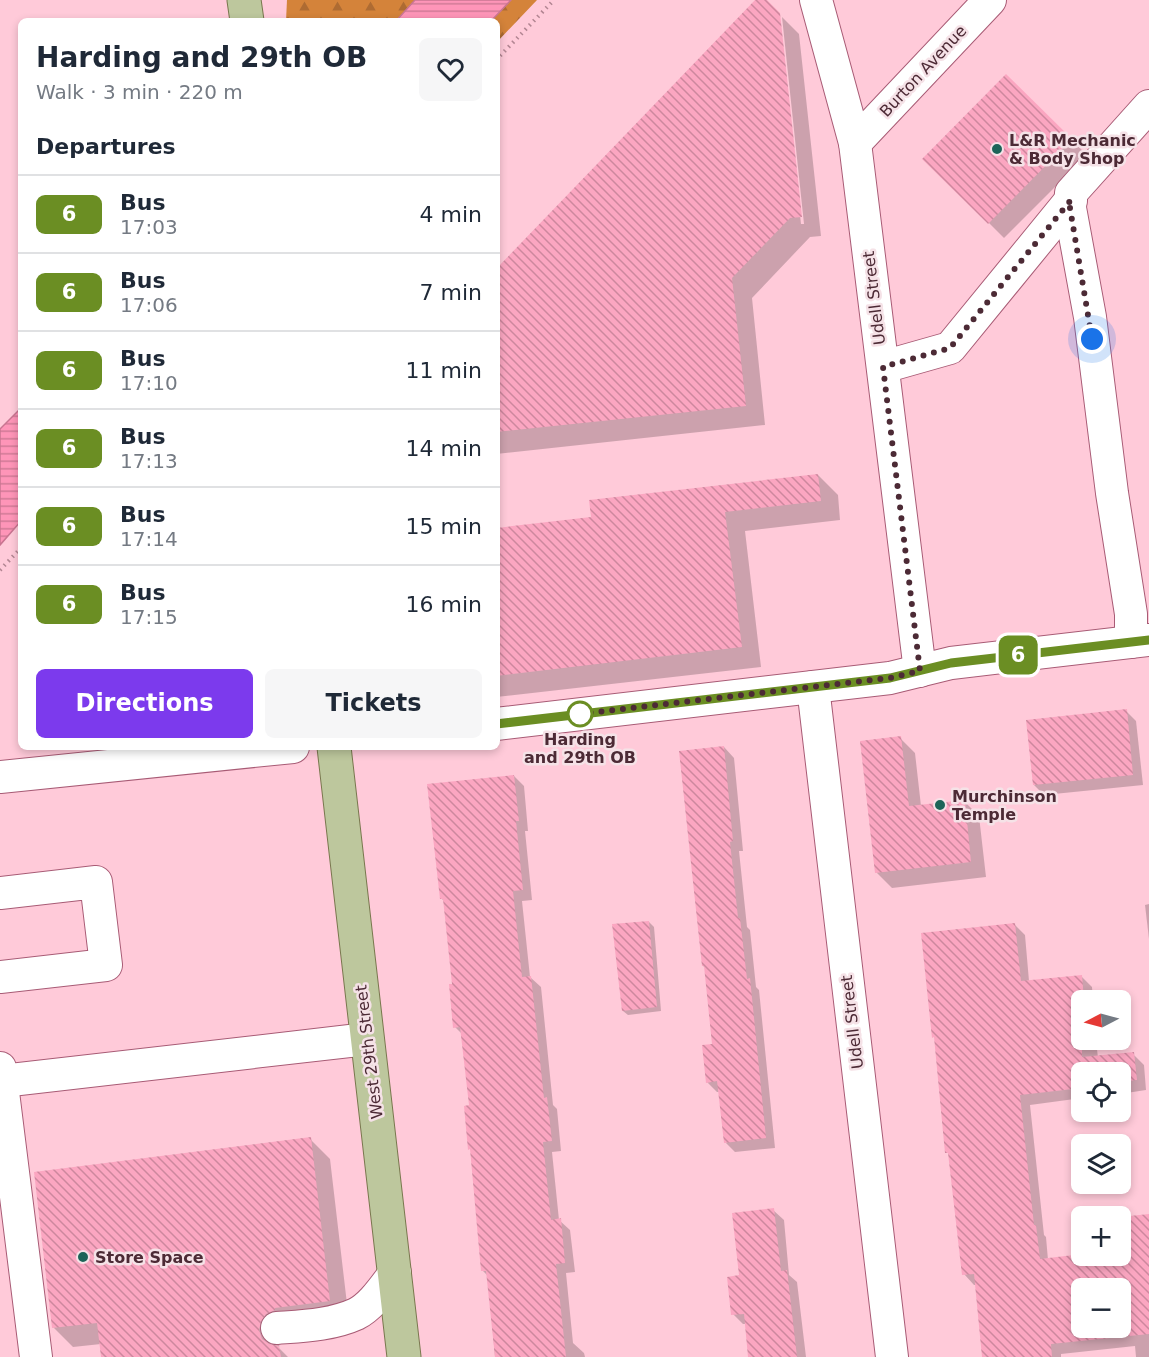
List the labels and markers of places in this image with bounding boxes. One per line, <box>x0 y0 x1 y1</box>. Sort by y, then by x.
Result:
place label: L&R Mechanic & Body Shop <box>1009 131 1136 168</box>
marker: L&R Mechanic & Body Shop <box>990 142 1004 156</box>
marker: Harding and 29th OB <box>567 701 593 727</box>
place label: Harding and 29th OB <box>524 730 636 767</box>
place label: Murchinson Temple <box>952 787 1057 824</box>
marker: Murchinson Temple <box>933 798 947 812</box>
place label: Store Space <box>95 1248 204 1267</box>
marker: Store Space <box>76 1250 90 1264</box>

